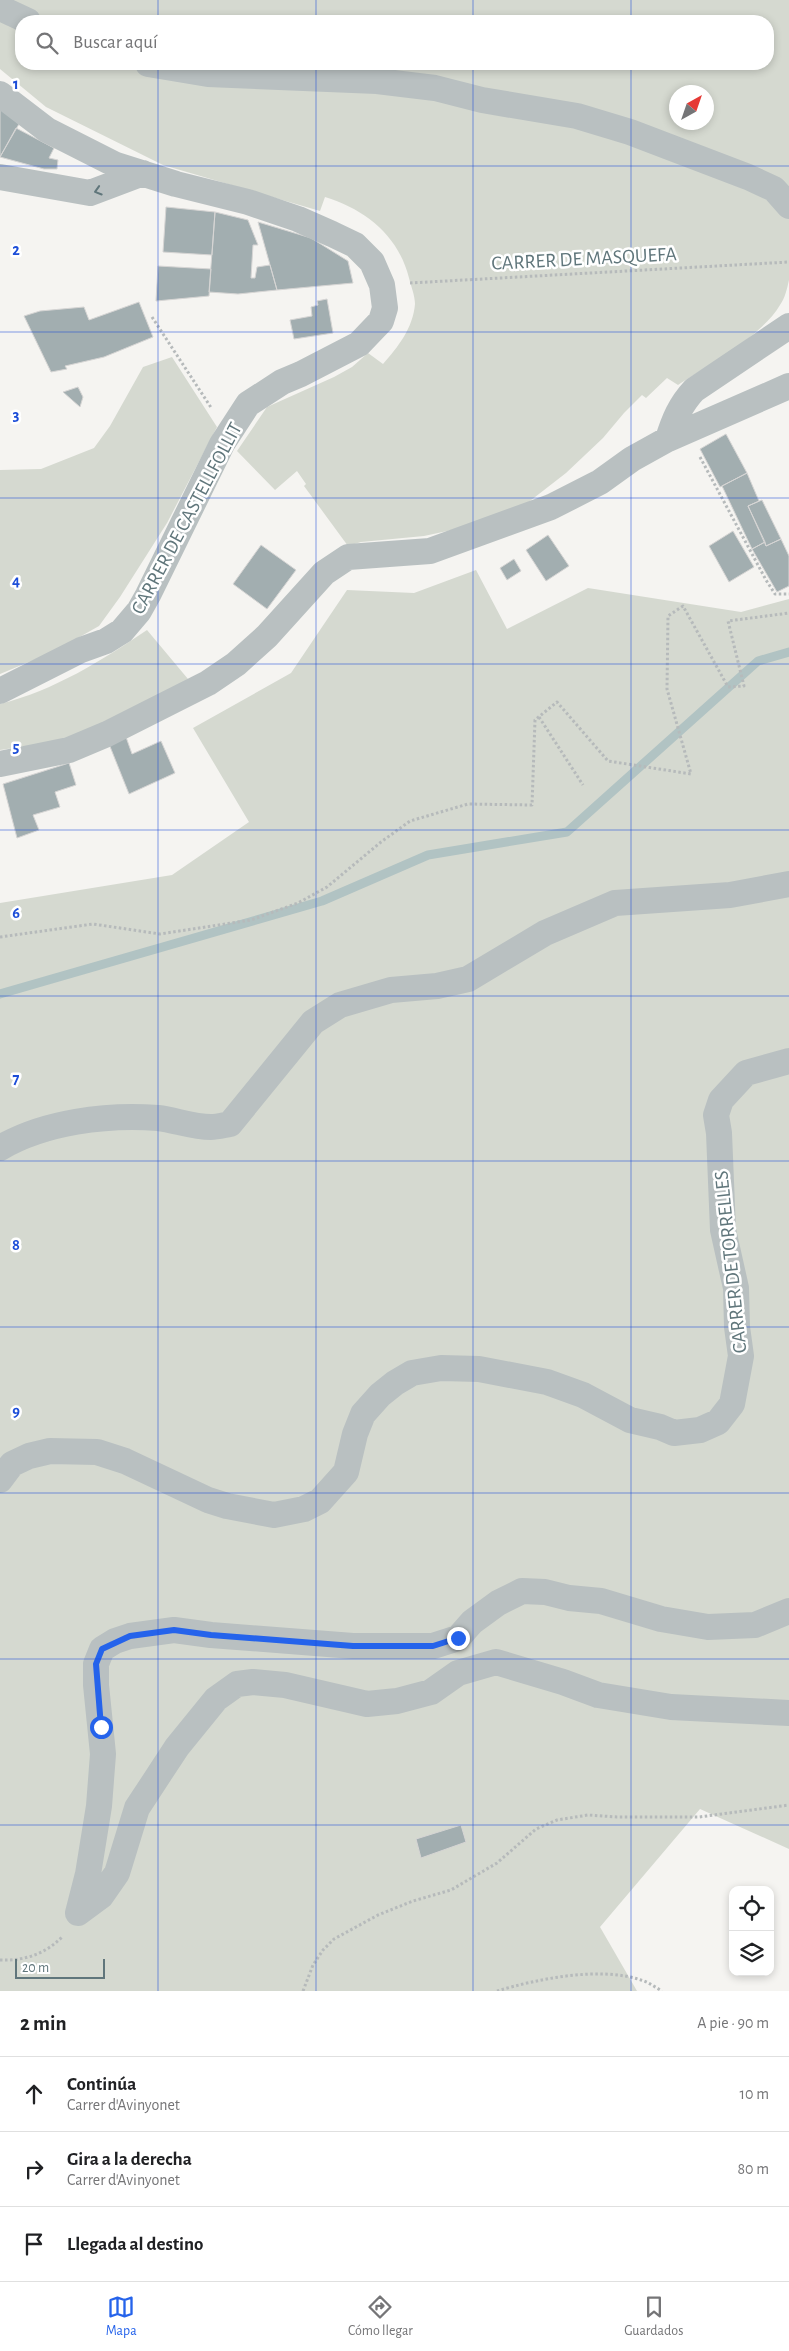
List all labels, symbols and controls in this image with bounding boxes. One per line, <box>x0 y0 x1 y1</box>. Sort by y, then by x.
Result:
search box <box>15 15 774 70</box>
icon: search <box>33 29 61 57</box>
text: Buscar aquí <box>73 33 158 52</box>
text: 1 <box>13 76 19 92</box>
north arrow <box>669 85 714 130</box>
one-way arrow <box>94 185 103 195</box>
text: 2 <box>12 242 20 258</box>
street label: CARRER DE MASQUEFA <box>491 244 678 274</box>
text: 3 <box>13 407 20 423</box>
street label: CARRER DE CASTELLFOLLIT <box>128 419 246 618</box>
text: 4 <box>12 573 20 589</box>
text: 5 <box>13 739 20 755</box>
text: 6 <box>12 905 20 921</box>
text: 7 <box>13 1071 20 1087</box>
street label: CARRER DE TORRELLES <box>711 1170 751 1354</box>
text: 8 <box>12 1237 20 1253</box>
text: 9 <box>12 1403 20 1419</box>
route end <box>447 1627 470 1650</box>
route start <box>90 1716 113 1739</box>
map controls <box>729 1886 774 1976</box>
button: locate <box>729 1886 774 1931</box>
button: layers <box>729 1931 774 1976</box>
scale bar <box>15 1956 105 1979</box>
text: 20 m <box>22 1961 49 1975</box>
text: 2 min <box>20 2013 67 2034</box>
text: A pie · 90 m <box>697 2015 769 2031</box>
text: Continúa <box>67 2075 136 2094</box>
icon: ahead <box>20 2080 48 2108</box>
text: 10 m <box>740 2086 769 2102</box>
text: Carrer d'Avinyonet <box>67 2097 180 2113</box>
text: Gira a la derecha <box>67 2150 192 2169</box>
icon: right <box>20 2155 48 2183</box>
text: 80 m <box>738 2161 769 2177</box>
text: Carrer d'Avinyonet <box>67 2172 180 2188</box>
icon: arrive <box>20 2230 48 2258</box>
text: Llegada al destino <box>67 2235 204 2254</box>
tab: Mapa <box>106 2293 137 2340</box>
tab: Cómo llegar <box>348 2293 413 2340</box>
tab: Guardados <box>624 2293 683 2340</box>

